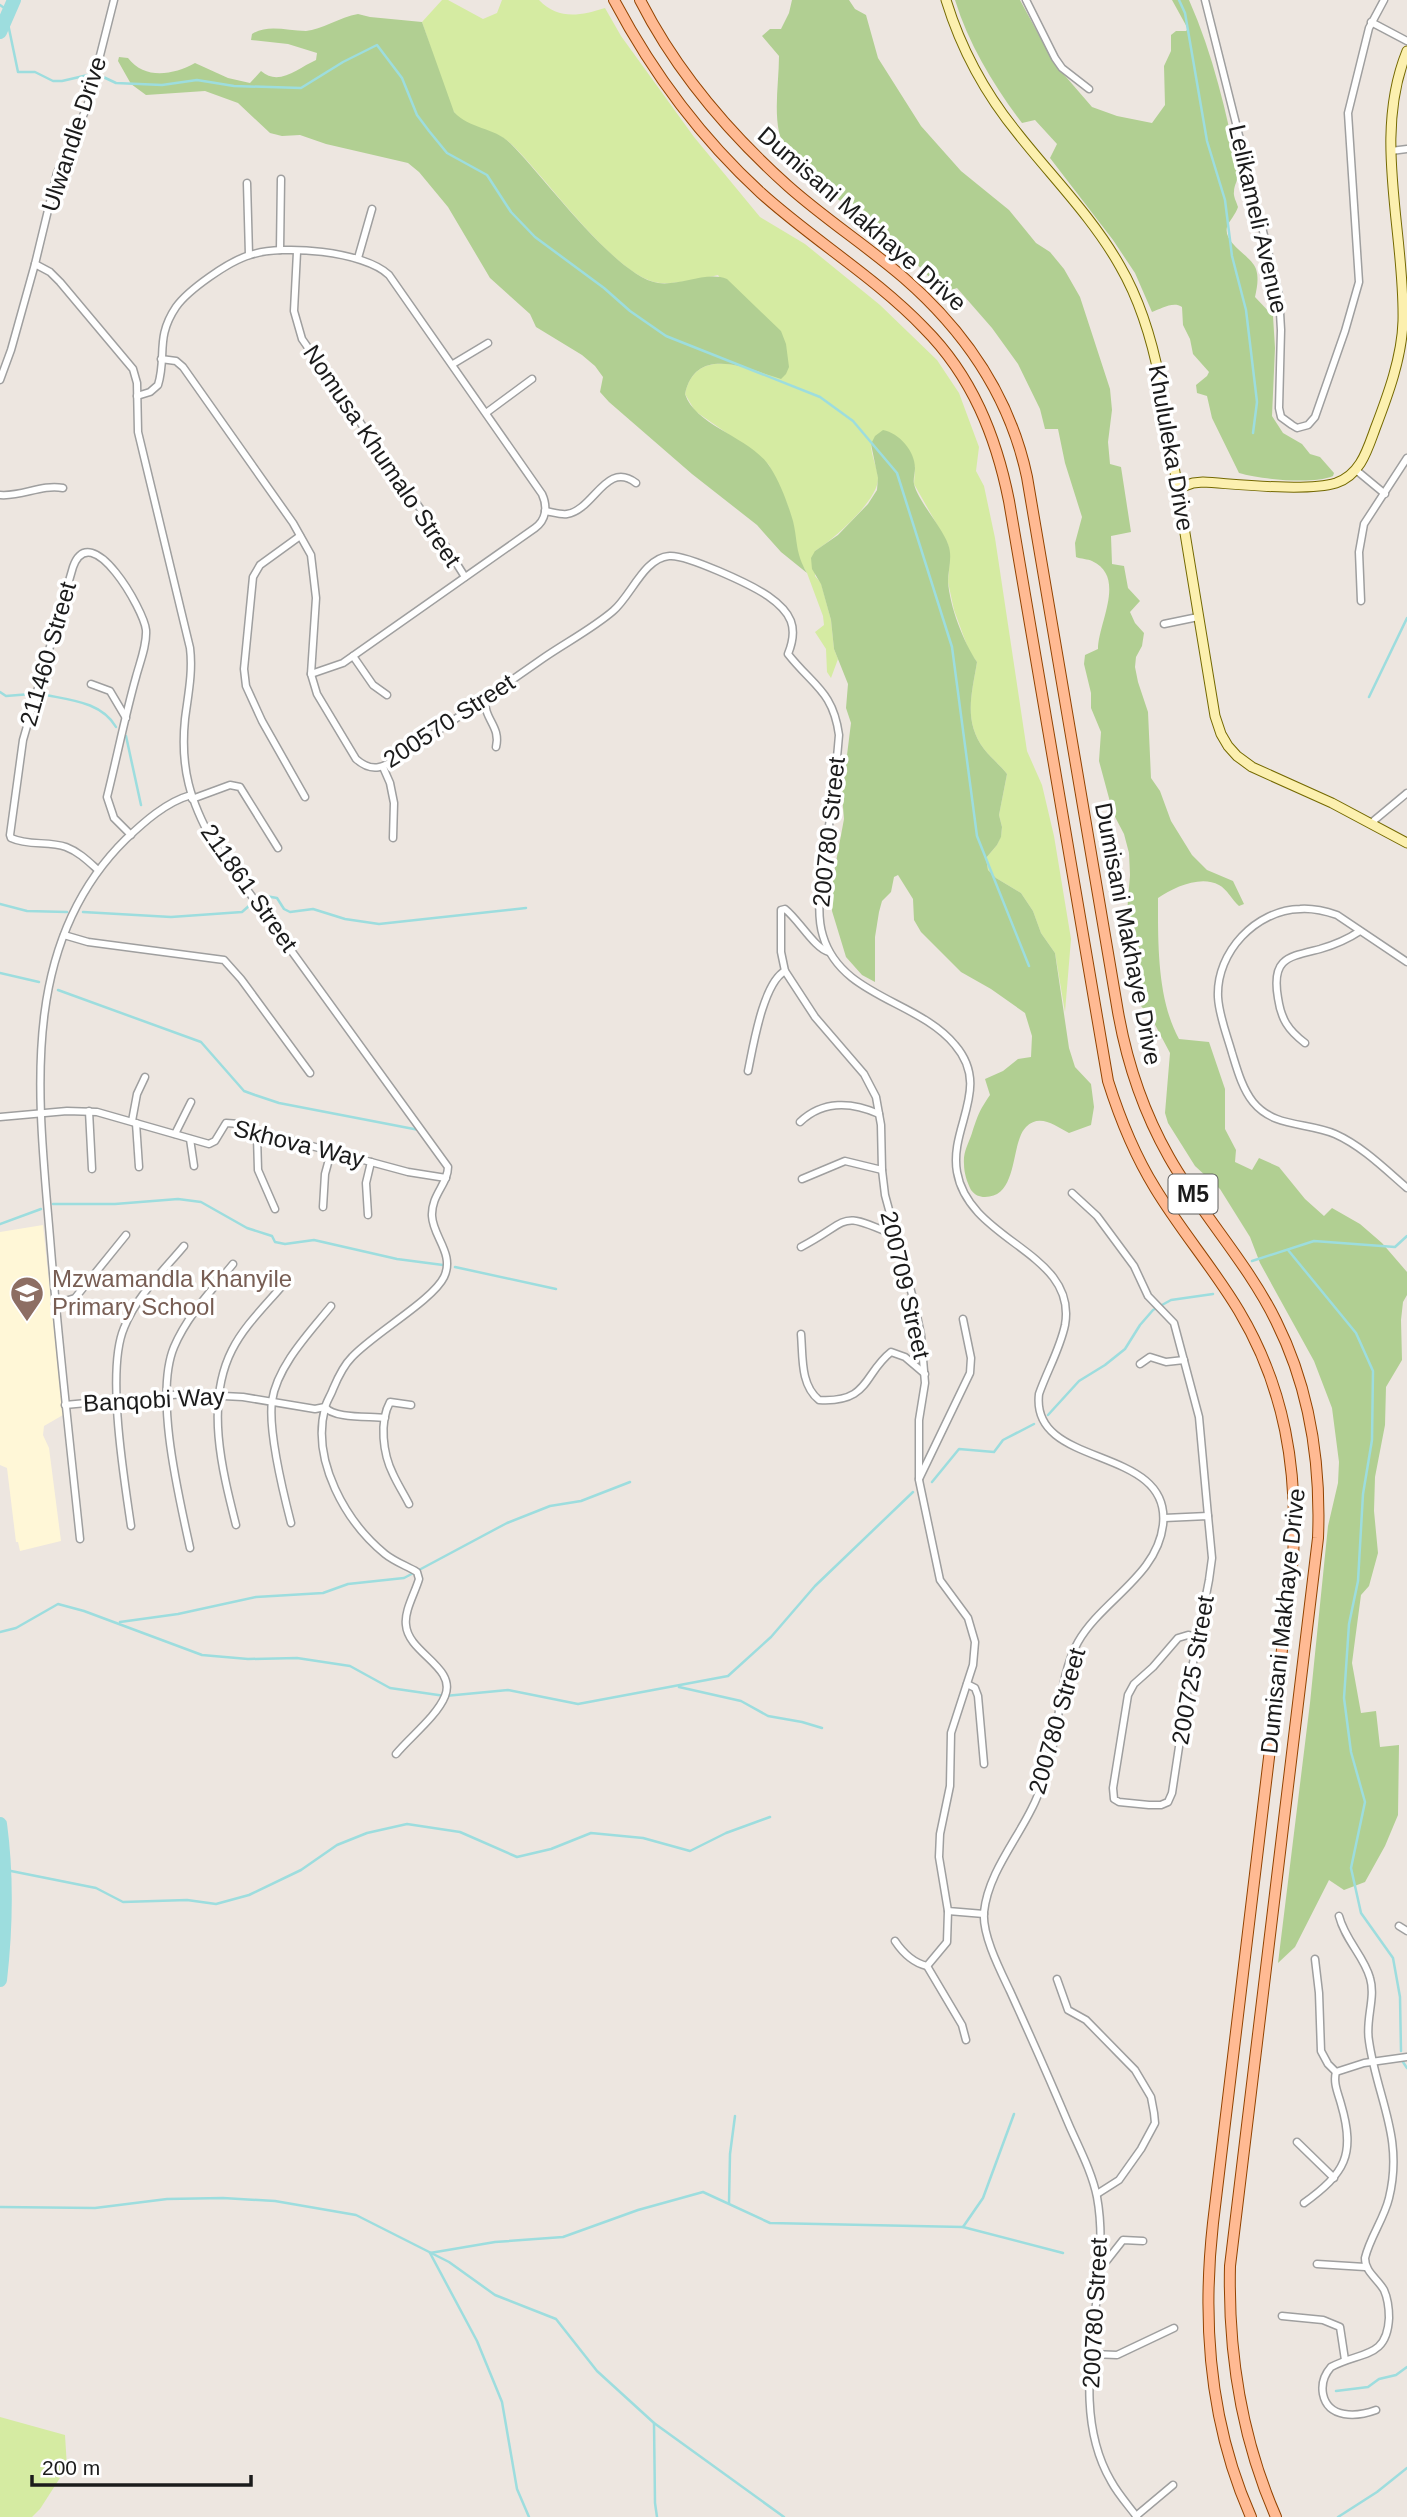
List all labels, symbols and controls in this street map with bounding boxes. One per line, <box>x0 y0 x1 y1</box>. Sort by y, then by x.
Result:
street label: Ulwandle Drive <box>36 53 111 215</box>
street label: Dumisani Makhaye Drive <box>753 121 972 316</box>
street label: Lelikameli Avenue <box>1224 122 1293 316</box>
street label: Nomusa Khumalo Street <box>298 340 467 572</box>
street label: Khululeka Drive <box>1144 363 1199 533</box>
street label: 211460 Street <box>14 578 81 729</box>
street label: 200570 Street <box>378 668 520 773</box>
street label: 200780 Street <box>807 755 850 908</box>
street label: Dumisani Makhaye Drive <box>1090 800 1167 1067</box>
street label: 211861 Street <box>196 819 303 957</box>
street label: Skhova Way <box>231 1114 367 1173</box>
road number: M5 <box>1168 1175 1218 1214</box>
street label: 200709 Street <box>875 1208 936 1362</box>
place label: Mzwamandla Khanyile Primary School <box>52 1265 292 1320</box>
school or university icon: Mzwamandla Khanyile Primary School <box>8 1274 46 1323</box>
street label: Banqobi Way <box>82 1382 226 1417</box>
street label: Dumisani Makhaye Drive <box>1255 1487 1310 1755</box>
street label: 200725 Street <box>1166 1593 1219 1747</box>
street label: 200780 Street <box>1023 1644 1090 1797</box>
street label: 200780 Street <box>1077 2237 1112 2389</box>
scale bar <box>32 2444 250 2488</box>
text: 200 m <box>42 2456 100 2479</box>

